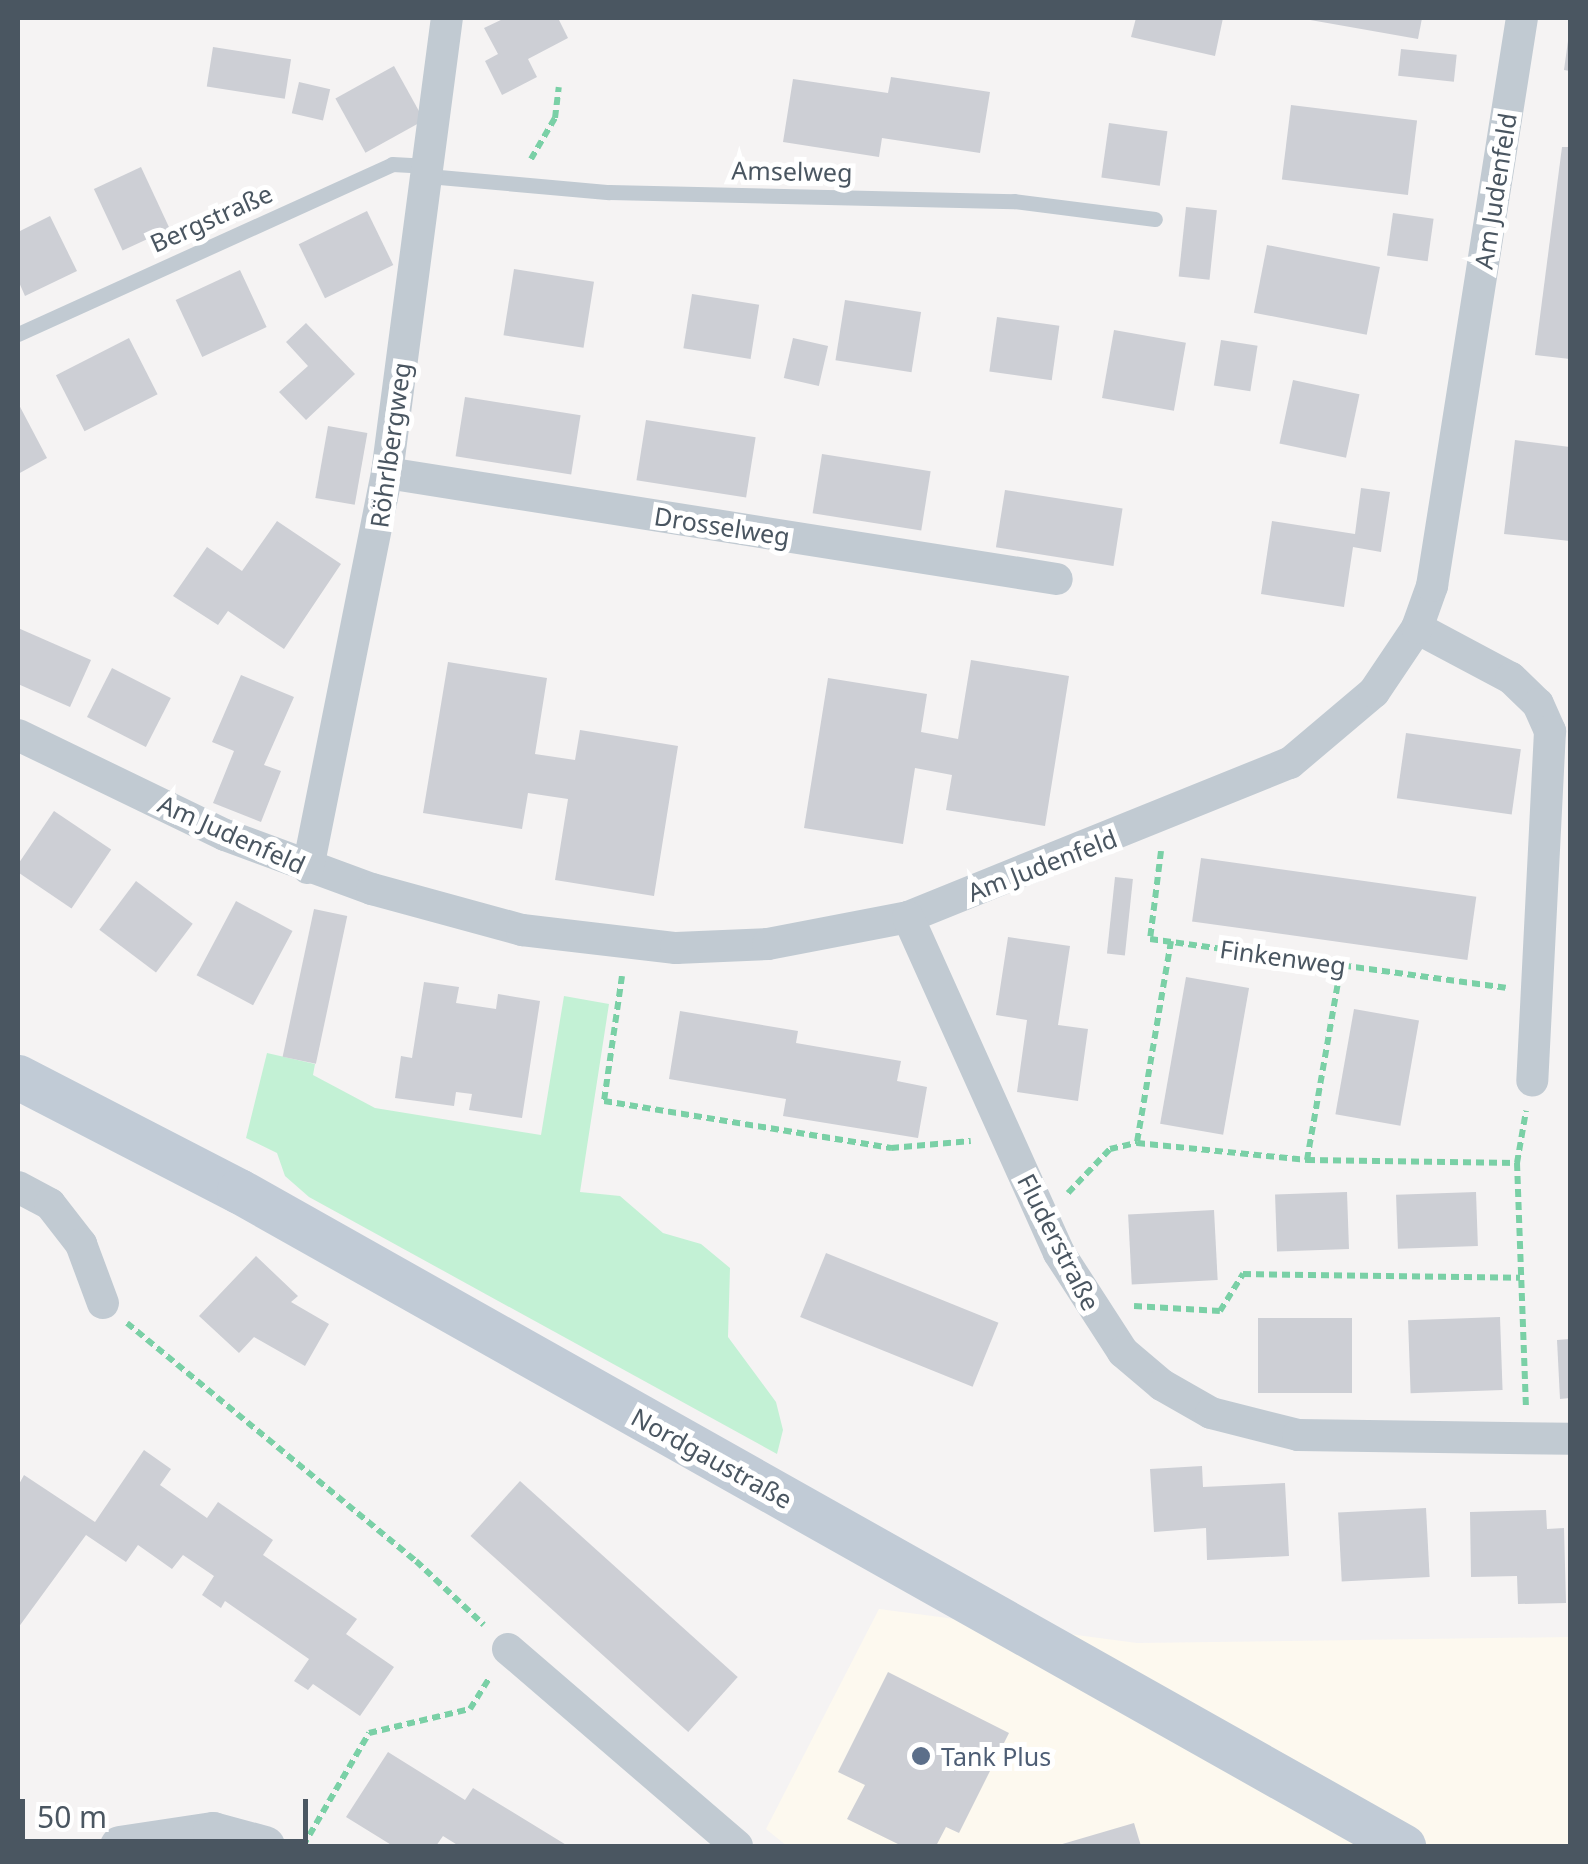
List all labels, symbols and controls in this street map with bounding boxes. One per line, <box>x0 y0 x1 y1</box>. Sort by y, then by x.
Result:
street label: Am Judenfeld <box>1468 111 1522 271</box>
street label: Amselweg <box>731 155 853 187</box>
street label: Bergstraße <box>145 178 277 258</box>
street label: Röhrlbergweg <box>364 360 416 530</box>
street label: Drosselweg <box>652 500 792 552</box>
street label: Am Judenfeld <box>154 788 310 880</box>
street label: Am Judenfeld <box>963 823 1121 907</box>
street label: Finkenweg <box>1218 933 1348 981</box>
street label: Fluderstraße <box>1012 1169 1106 1315</box>
street label: Nordgaustraße <box>626 1402 798 1514</box>
place label: Tank Plus <box>941 1741 1051 1771</box>
marker: Tank Plus <box>910 1745 932 1767</box>
scale bar <box>25 1779 312 1841</box>
text: 50 m <box>37 1796 107 1837</box>

